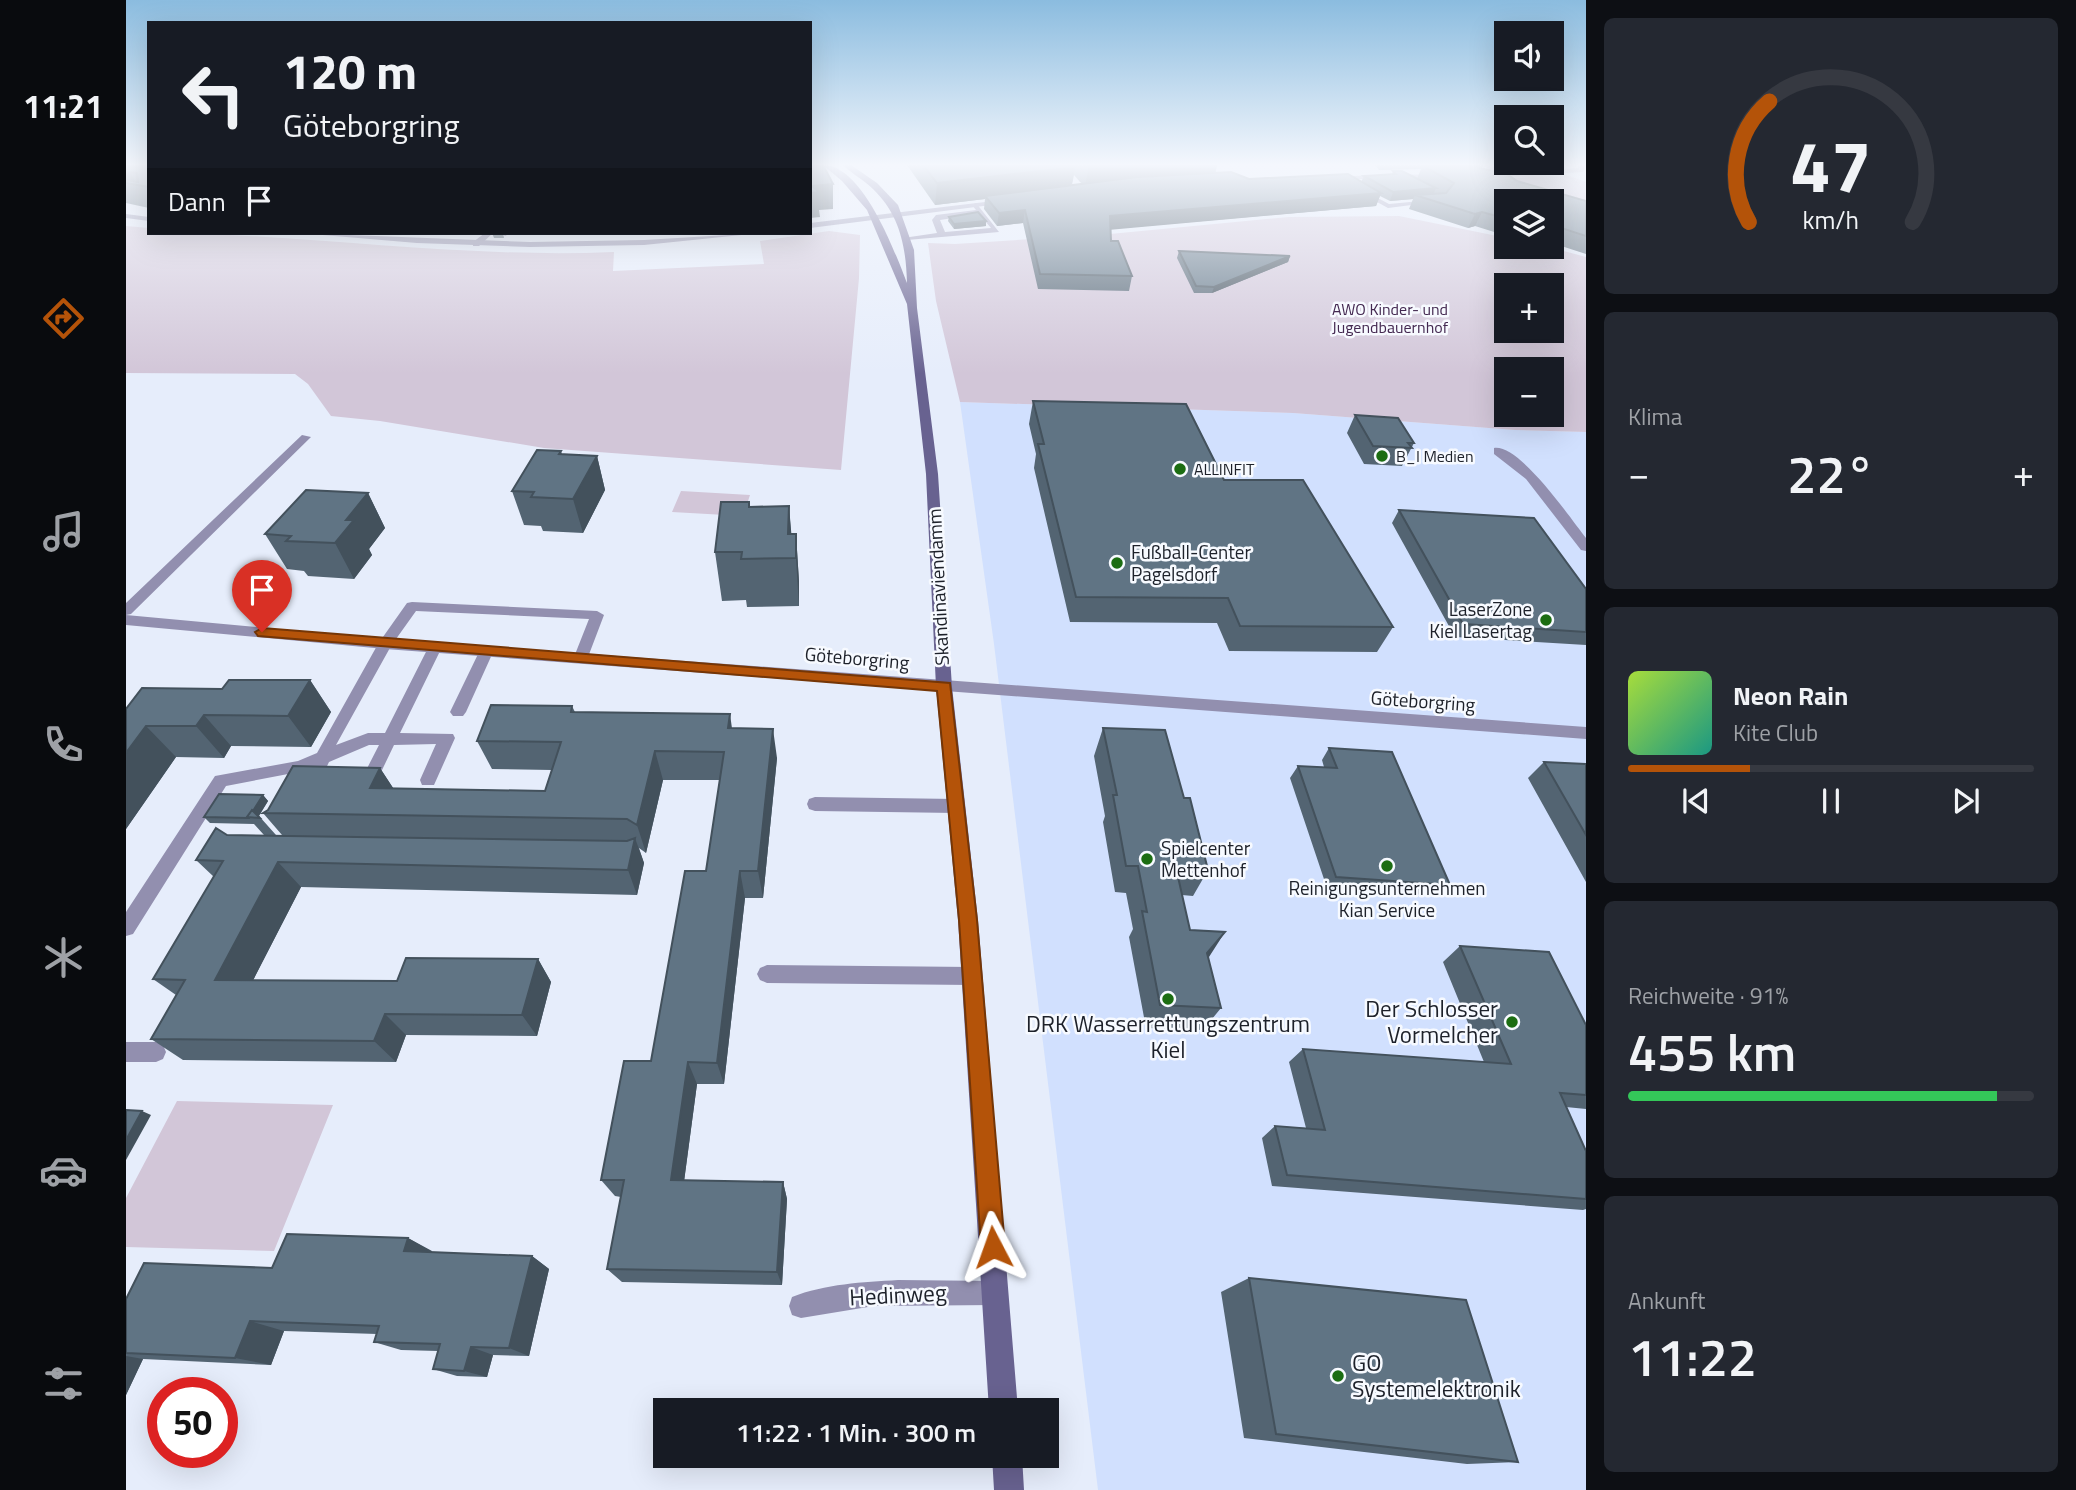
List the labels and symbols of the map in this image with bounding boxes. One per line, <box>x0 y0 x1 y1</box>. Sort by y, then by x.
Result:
park label: AWO Kinder- und Jugendbauernhof <box>1332 297 1449 339</box>
place label: B_I Medien <box>1396 444 1474 468</box>
marker: B_I Medien <box>1374 448 1390 464</box>
place label: ALLINFIT <box>1194 457 1255 481</box>
marker: ALLINFIT <box>1172 461 1188 477</box>
street label: Skandinaviendamm <box>919 508 956 666</box>
place label: Fußball-Center Pagelsdorf <box>1131 537 1251 588</box>
marker: Fußball-Center Pagelsdorf <box>1109 555 1125 571</box>
pin <box>232 560 292 632</box>
place label: LaserZone Kiel Lasertag <box>1429 594 1532 645</box>
marker: LaserZone Kiel Lasertag <box>1538 612 1554 628</box>
street label: Göteborgring <box>804 638 911 677</box>
street label: Göteborgring <box>1370 682 1477 719</box>
place label: Spielcenter Mettenhof <box>1161 833 1251 884</box>
marker: Spielcenter Mettenhof <box>1139 851 1155 867</box>
marker: Reinigungsunternehmen Kian Service <box>1379 858 1395 874</box>
place label: Reinigungsunternehmen Kian Service <box>1288 873 1486 924</box>
marker: DRK Wasserrettungszentrum Kiel <box>1160 991 1176 1007</box>
place label: Der Schlosser Vormelcher <box>1365 991 1498 1052</box>
place label: DRK Wasserrettungszentrum Kiel <box>1026 1006 1310 1067</box>
marker: Der Schlosser Vormelcher <box>1504 1014 1520 1030</box>
position arrow <box>956 1210 1030 1284</box>
street label: Hedinweg <box>848 1274 948 1315</box>
place label: GO Systemelektronik <box>1352 1345 1521 1406</box>
marker: GO Systemelektronik <box>1330 1368 1346 1384</box>
speed limit sign: 50 <box>147 1377 238 1468</box>

